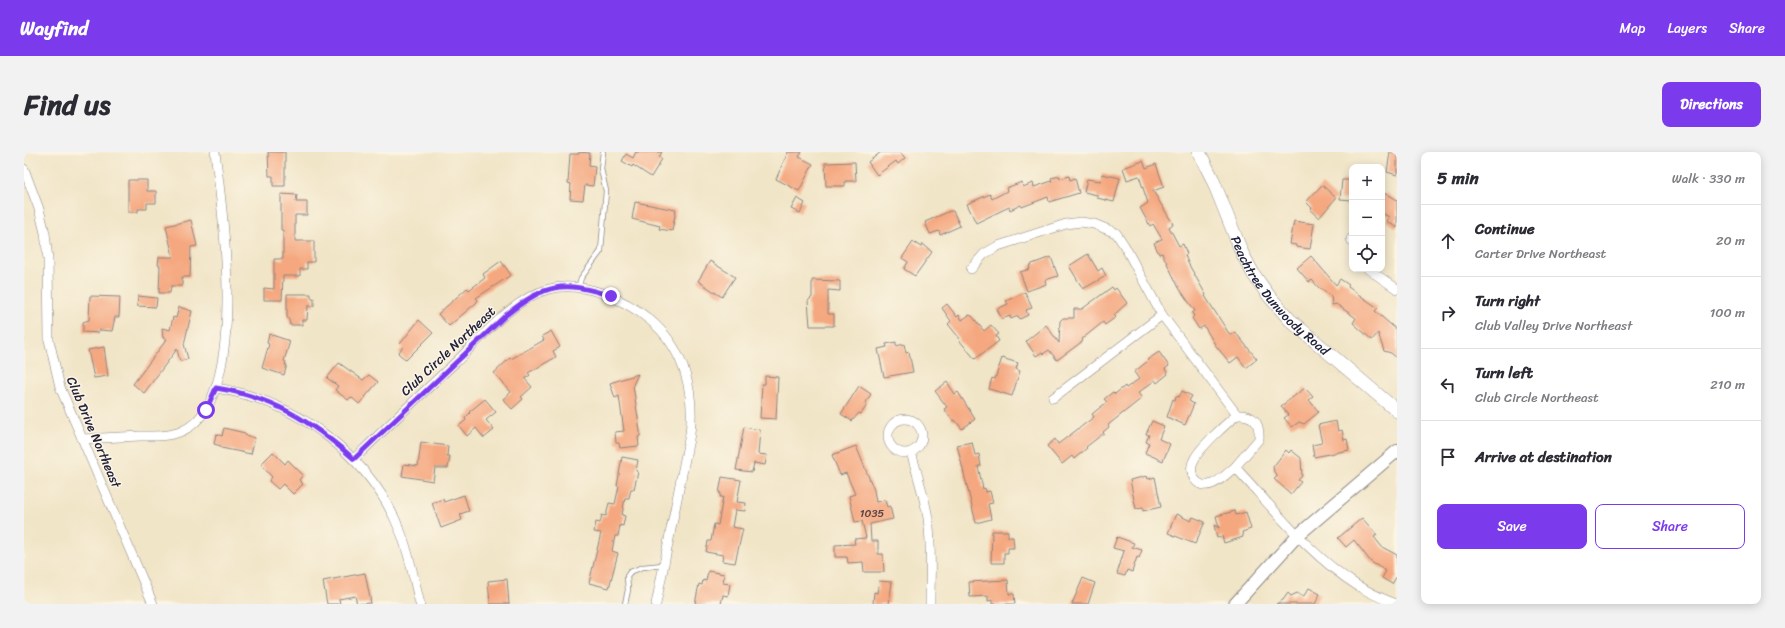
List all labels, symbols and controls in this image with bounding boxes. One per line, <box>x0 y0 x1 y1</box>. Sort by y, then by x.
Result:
text: Wayfind <box>20 12 88 45</box>
text: Map <box>1620 16 1645 41</box>
text: Layers <box>1667 16 1707 41</box>
text: Share <box>1729 16 1765 41</box>
text: Find us <box>24 80 111 129</box>
button: Directions <box>1662 82 1761 127</box>
text: 5 min <box>1437 163 1479 193</box>
map controls <box>1349 164 1385 272</box>
button: + <box>1349 164 1385 200</box>
text: Walk · 330 m <box>1672 167 1745 190</box>
button: − <box>1349 200 1385 236</box>
text: Continue <box>1475 216 1535 242</box>
text: 20 m <box>1716 229 1745 252</box>
icon: ahead <box>1437 230 1459 252</box>
street label: Peachtree Dunwoody Road <box>1225 232 1336 362</box>
button: locate <box>1349 236 1385 272</box>
text: Carter Drive Northeast <box>1475 242 1606 265</box>
route end <box>602 287 620 305</box>
text: Turn right <box>1475 288 1540 314</box>
street label: Club Circle Northeast <box>395 300 501 402</box>
text: 100 m <box>1710 301 1745 324</box>
icon: right <box>1437 302 1459 324</box>
text: Club Valley Drive Northeast <box>1475 314 1632 337</box>
text: Turn left <box>1475 360 1533 386</box>
street label: Club Drive Northeast <box>60 373 128 492</box>
text: 210 m <box>1710 373 1745 396</box>
icon: left <box>1437 374 1459 396</box>
text: Club Circle Northeast <box>1475 386 1599 409</box>
route start <box>197 401 215 419</box>
text: Arrive at destination <box>1475 444 1612 470</box>
icon: arrive <box>1437 446 1459 468</box>
house number: 1035 <box>860 504 884 523</box>
button: Save <box>1437 504 1587 549</box>
button: Share <box>1595 504 1745 549</box>

